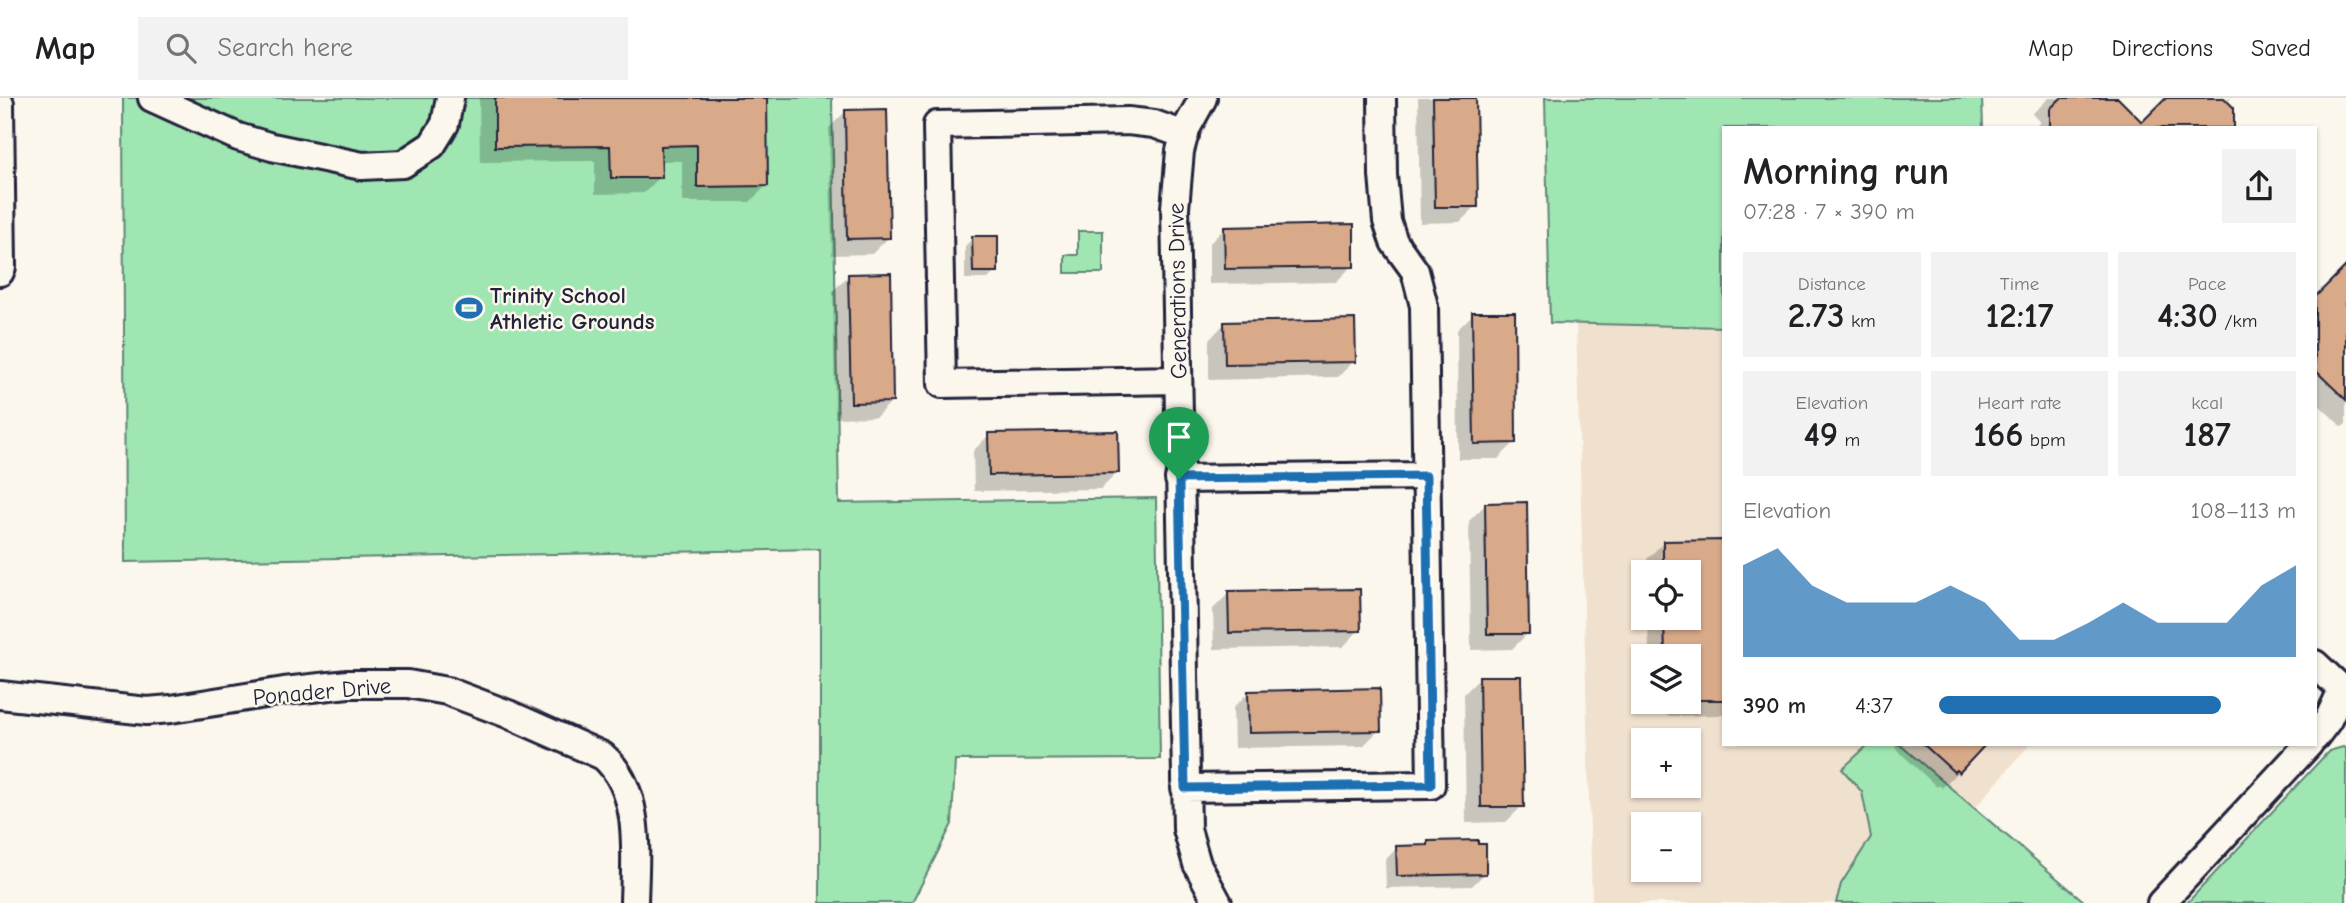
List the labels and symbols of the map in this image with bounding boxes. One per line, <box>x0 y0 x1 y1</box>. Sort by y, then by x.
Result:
street label: Generations Drive <box>1162 203 1193 379</box>
place label: Trinity School Athletic Grounds <box>490 282 655 335</box>
sports icon: Trinity School Athletic Grounds <box>454 293 484 323</box>
pin <box>1149 407 1209 479</box>
street label: Ponader Drive <box>252 672 392 711</box>

